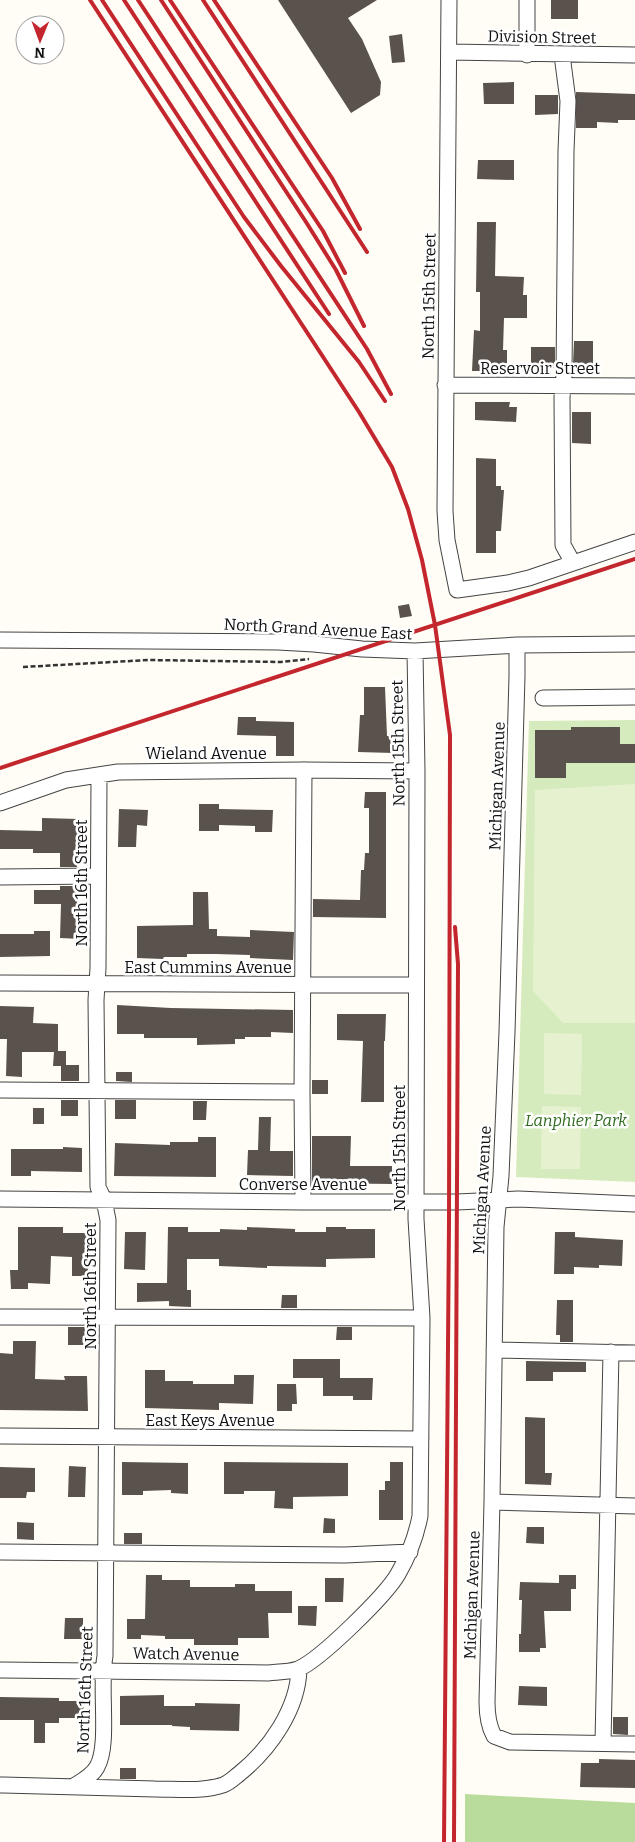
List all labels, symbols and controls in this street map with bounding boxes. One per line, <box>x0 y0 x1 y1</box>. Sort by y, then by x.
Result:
north arrow <box>15 15 65 65</box>
street label: Division Street <box>487 27 597 47</box>
text: N <box>34 44 45 61</box>
street label: North 15th Street <box>418 232 440 359</box>
street label: Reservoir Street <box>480 359 600 378</box>
street label: North Grand Avenue East <box>223 615 413 643</box>
street label: North 15th Street <box>387 679 409 806</box>
street label: Michigan Avenue <box>485 721 509 851</box>
street label: Wieland Avenue <box>145 744 267 763</box>
street label: North 16th Street <box>72 819 91 947</box>
street label: East Cummins Avenue <box>124 958 292 977</box>
street label: North 15th Street <box>390 1085 409 1211</box>
park label: Lanphier Park <box>525 1111 627 1130</box>
street label: Michigan Avenue <box>469 1125 495 1255</box>
street label: Converse Avenue <box>239 1175 367 1194</box>
street label: North 16th Street <box>81 1222 100 1350</box>
street label: East Keys Avenue <box>145 1411 275 1430</box>
street label: Michigan Avenue <box>460 1530 484 1660</box>
street label: North 16th Street <box>73 1626 97 1754</box>
street label: Watch Avenue <box>132 1644 240 1664</box>

